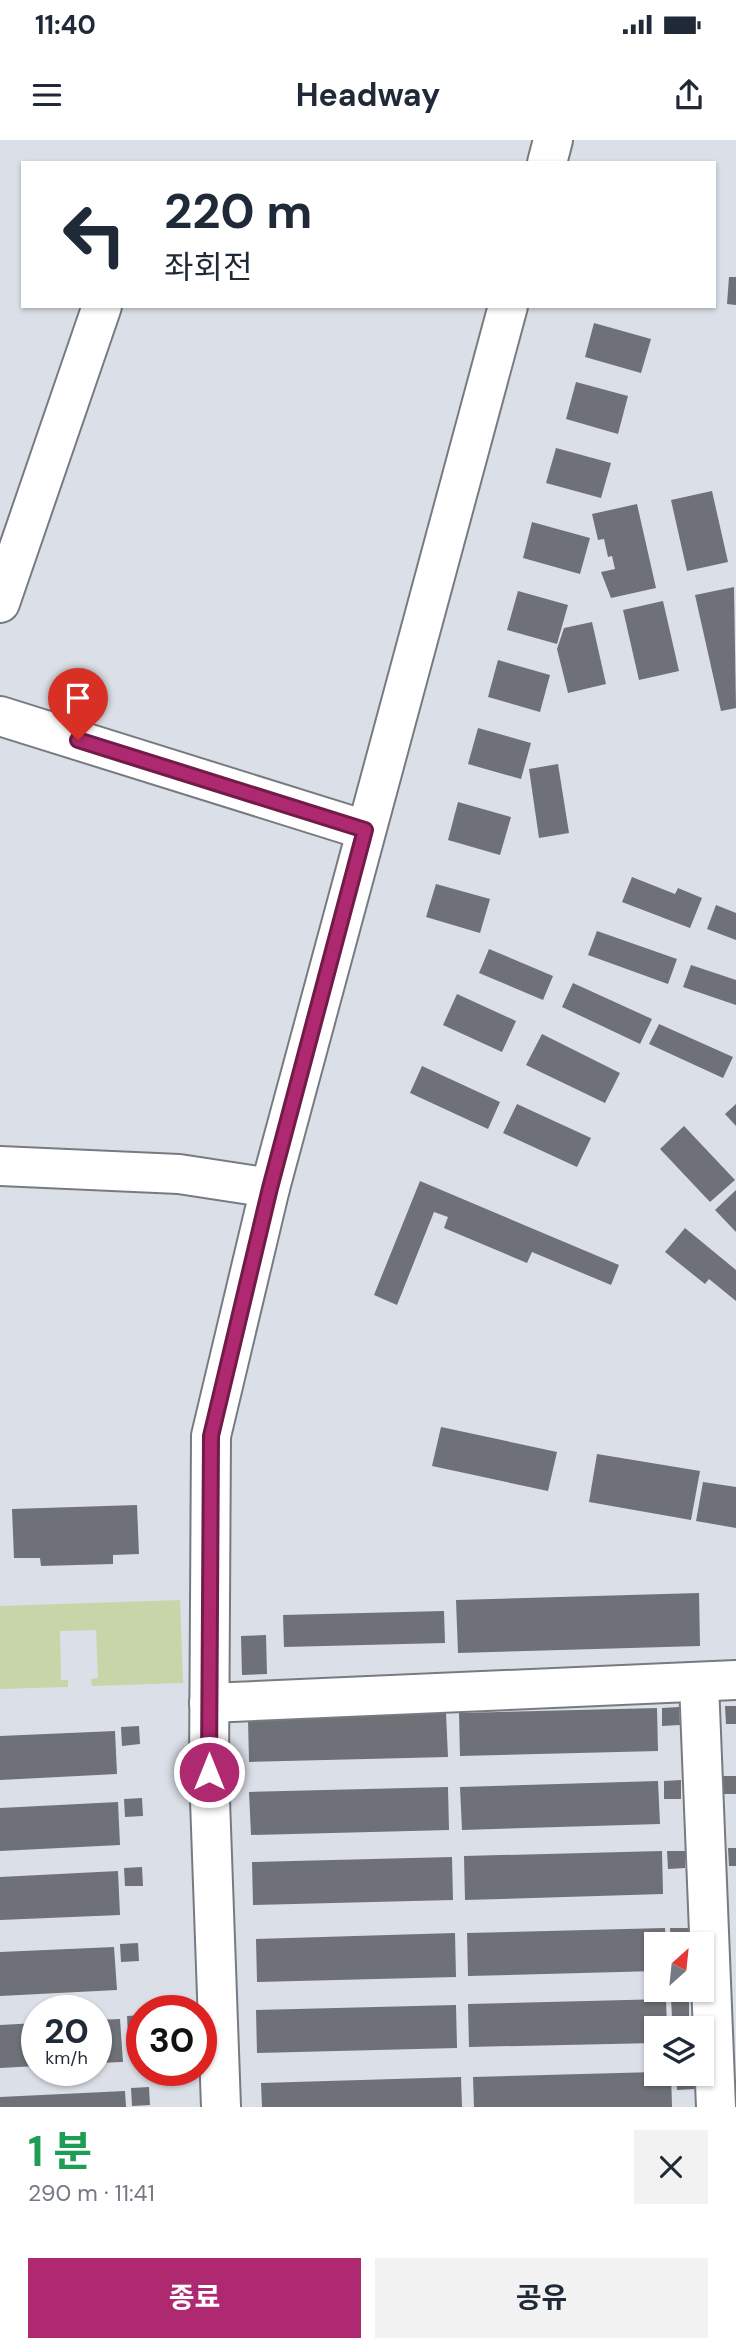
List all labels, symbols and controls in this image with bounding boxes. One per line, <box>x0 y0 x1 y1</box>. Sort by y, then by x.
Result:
text: 11:40 <box>35 8 96 42</box>
text: Headway <box>296 74 440 116</box>
icon: menu <box>28 76 66 114</box>
icon: share <box>670 76 708 114</box>
text: 220 m <box>164 179 312 243</box>
icon: left <box>49 189 140 280</box>
text: 좌회전 <box>164 246 252 288</box>
pin <box>48 668 108 740</box>
icon: arrive <box>59 679 97 717</box>
position arrow <box>172 1735 246 1809</box>
north arrow <box>644 1932 714 2002</box>
map controls <box>644 1932 714 2086</box>
speed limit sign: 30 <box>126 1995 217 2086</box>
text: 20 <box>44 2008 89 2054</box>
button: layers <box>644 2016 714 2086</box>
text: km/h <box>45 2046 88 2070</box>
text: 1 분 <box>28 2124 92 2179</box>
button: close <box>634 2130 708 2204</box>
text: 290 m · 11:41 <box>28 2178 155 2208</box>
button: 종료 <box>28 2258 361 2338</box>
button: 공유 <box>375 2258 708 2338</box>

